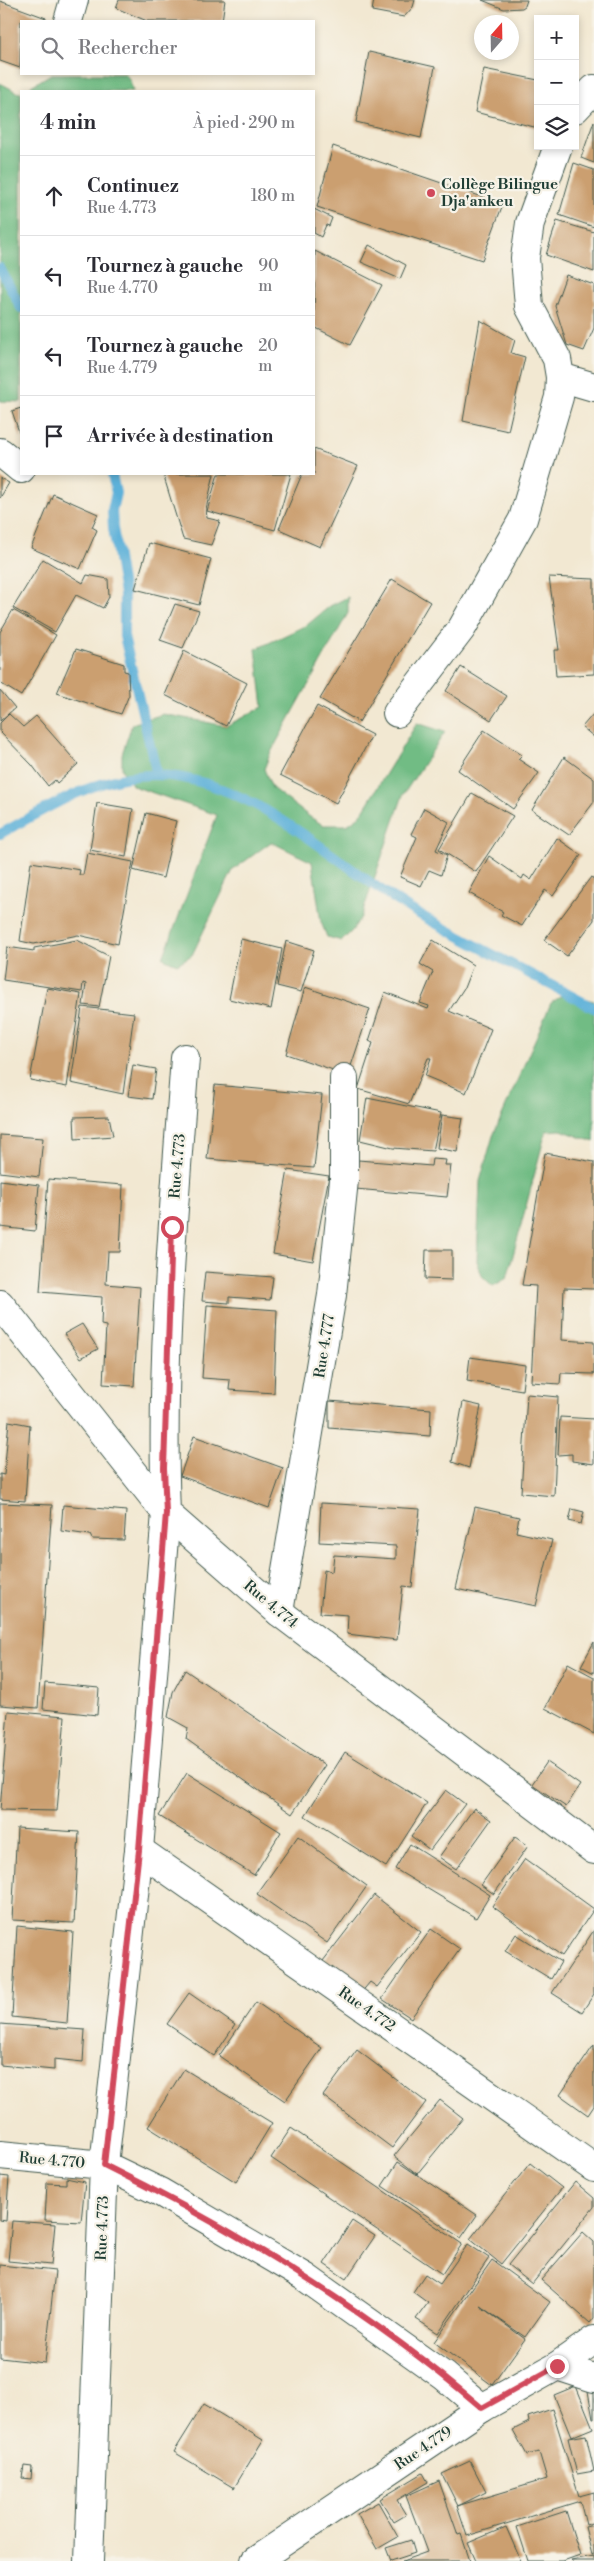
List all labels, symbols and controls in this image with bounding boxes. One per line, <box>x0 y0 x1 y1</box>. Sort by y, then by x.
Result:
north arrow <box>474 15 519 60</box>
map controls <box>534 15 579 150</box>
button: + <box>534 15 579 60</box>
search box <box>20 20 315 75</box>
icon: search <box>38 34 66 62</box>
text: Rechercher <box>78 36 177 60</box>
button: − <box>534 60 579 105</box>
button: layers <box>534 105 579 150</box>
text: 4 min <box>40 110 96 136</box>
text: À pied · 290 m <box>193 113 295 133</box>
text: Continuez <box>87 174 179 198</box>
place label: Collège Bilingue Dja'ankeu <box>441 175 558 211</box>
icon: ahead <box>40 182 68 210</box>
text: 180 m <box>251 186 295 206</box>
marker: Collège Bilingue Dja'ankeu <box>425 187 437 199</box>
text: Rue 4.773 <box>87 198 157 218</box>
text: Tournez à gauche <box>87 254 243 278</box>
text: 90 m <box>258 256 279 296</box>
icon: left <box>40 262 68 290</box>
text: Rue 4.770 <box>87 278 158 298</box>
text: Tournez à gauche <box>87 334 243 358</box>
text: 20 m <box>258 336 278 376</box>
icon: left <box>40 342 68 370</box>
text: Rue 4.779 <box>87 358 157 378</box>
icon: arrive <box>40 422 68 450</box>
text: Arrivée à destination <box>87 424 273 448</box>
street label: Rue 4.773 <box>165 1133 190 1199</box>
route start <box>161 1216 184 1239</box>
street label: Rue 4.777 <box>310 1312 339 1379</box>
street label: Rue 4.774 <box>240 1576 302 1633</box>
street label: Rue 4.772 <box>334 1983 399 2036</box>
street label: Rue 4.770 <box>18 2148 86 2173</box>
street label: Rue 4.773 <box>92 2195 113 2261</box>
route end <box>546 2355 569 2378</box>
street label: Rue 4.779 <box>391 2422 456 2475</box>

